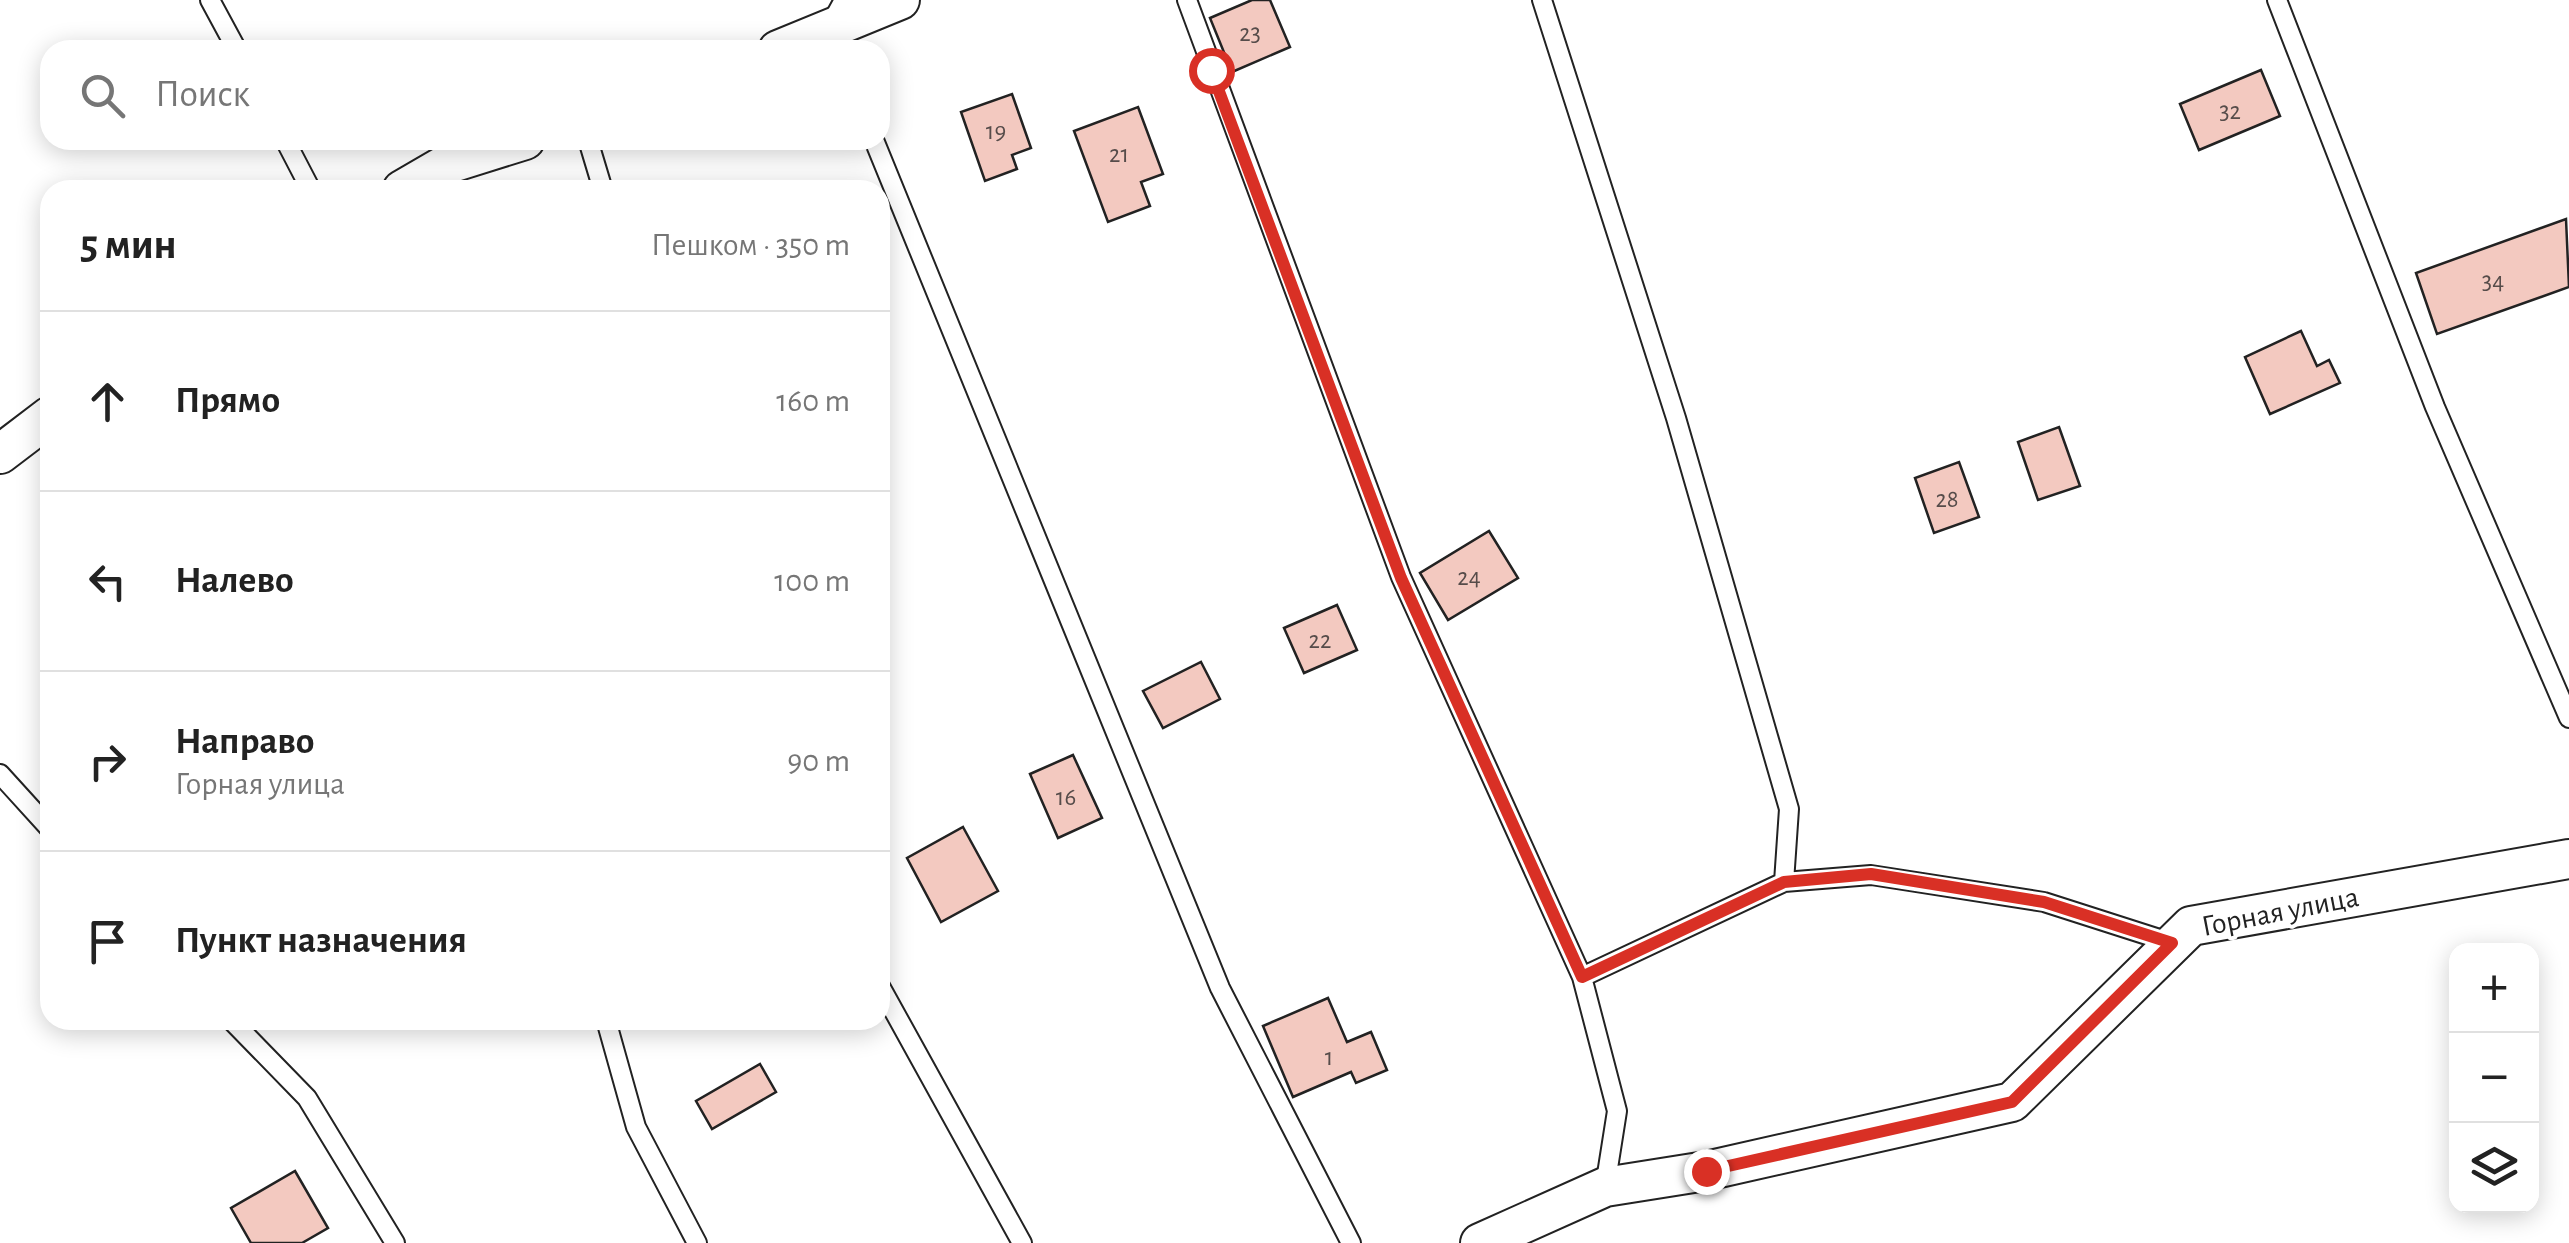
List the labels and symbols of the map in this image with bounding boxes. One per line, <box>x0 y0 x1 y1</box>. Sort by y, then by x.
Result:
house number: 23 <box>1239 21 1261 46</box>
route start <box>1189 48 1235 94</box>
house number: 32 <box>2219 99 2241 124</box>
house number: 19 <box>986 119 1006 144</box>
house number: 21 <box>1109 142 1129 167</box>
house number: 34 <box>2482 269 2504 294</box>
house number: 28 <box>1935 487 1959 512</box>
house number: 24 <box>1457 565 1481 590</box>
house number: 22 <box>1309 628 1331 653</box>
house number: 16 <box>1056 785 1076 810</box>
street label: Горная улица <box>2199 882 2361 942</box>
house number: 1 <box>1325 1045 1333 1070</box>
route end <box>1684 1149 1730 1195</box>

